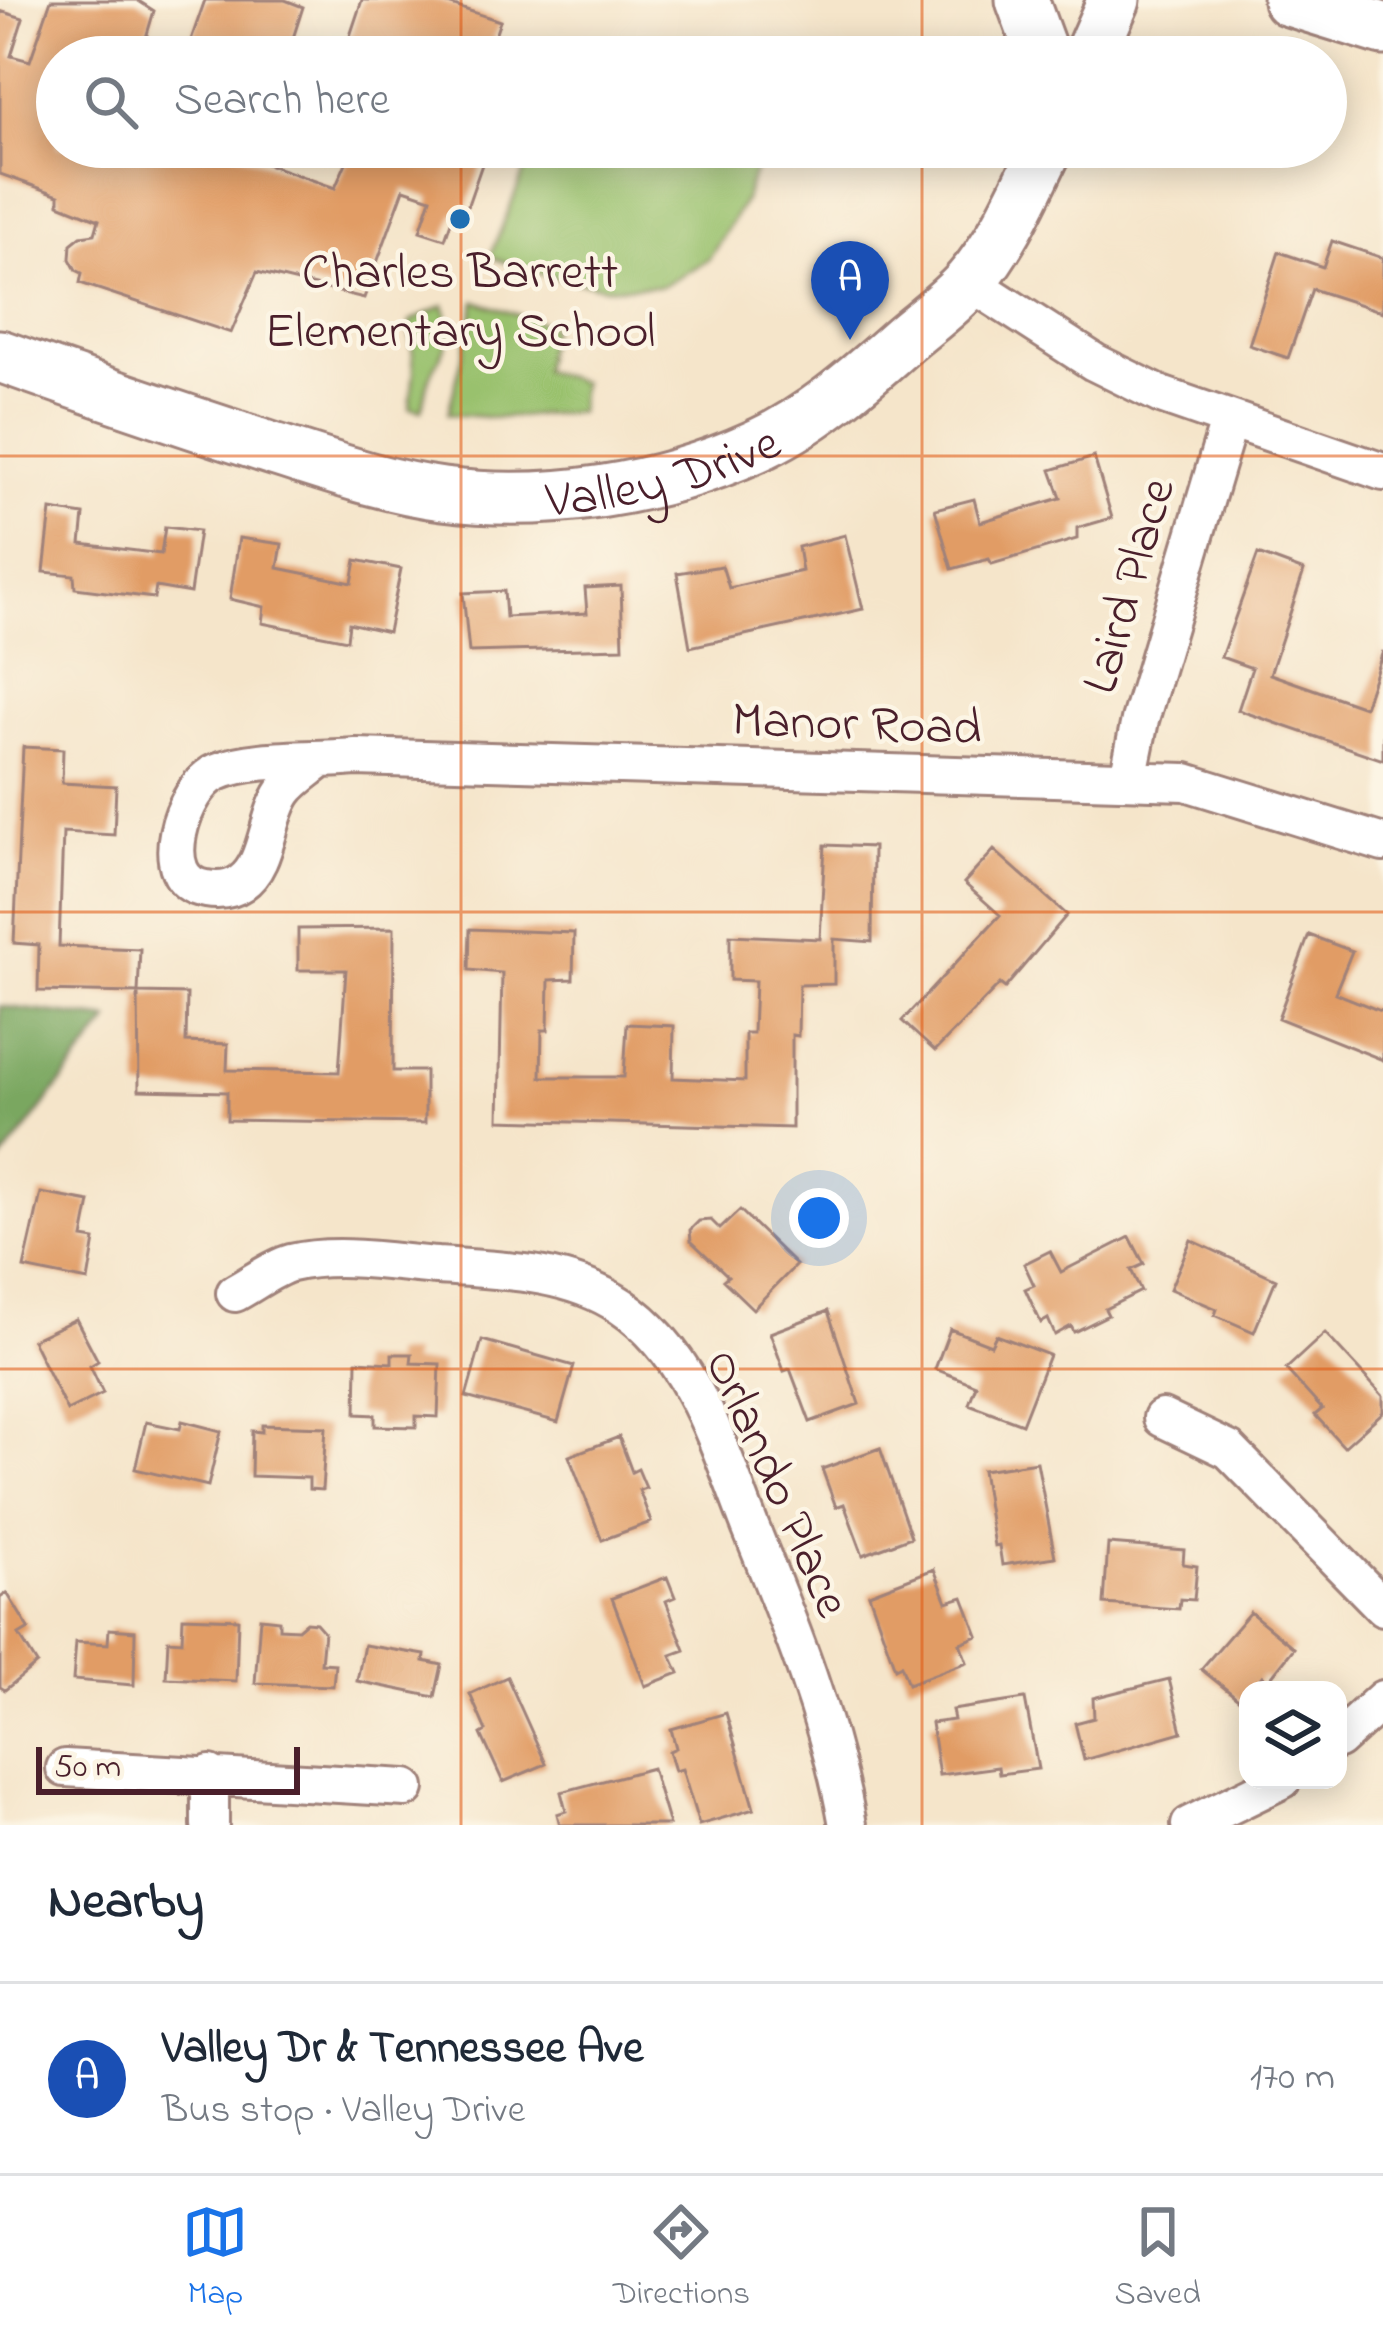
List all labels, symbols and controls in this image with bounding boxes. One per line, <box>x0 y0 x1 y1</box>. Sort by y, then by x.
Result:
search box <box>36 36 1347 168</box>
icon: search <box>78 69 144 135</box>
text: Search here <box>174 69 390 135</box>
marker: Charles Barrett Elementary School <box>447 206 473 232</box>
place label: Charles Barrett Elementary School <box>264 237 656 371</box>
pin: A <box>811 241 889 340</box>
street label: Valley Drive <box>542 408 794 540</box>
street label: Laird Place <box>1065 470 1198 703</box>
street label: Manor Road <box>731 685 983 768</box>
your location <box>789 1188 849 1248</box>
street label: Orlando Place <box>682 1338 868 1631</box>
map controls <box>1239 1681 1347 1789</box>
button: layers <box>1239 1681 1347 1789</box>
scale bar <box>36 1741 300 1794</box>
text: 50 m <box>54 1744 121 1792</box>
text: Nearby <box>48 1866 204 1941</box>
text: Valley Dr & Tennessee Ave <box>162 2017 644 2083</box>
text: A <box>75 2050 99 2107</box>
text: 170 m <box>1250 2050 1335 2107</box>
text: Bus stop · Valley Drive <box>162 2083 525 2140</box>
tab: Map <box>182 2199 248 2319</box>
tab: Directions <box>613 2199 750 2319</box>
tab: Saved <box>1115 2199 1201 2319</box>

